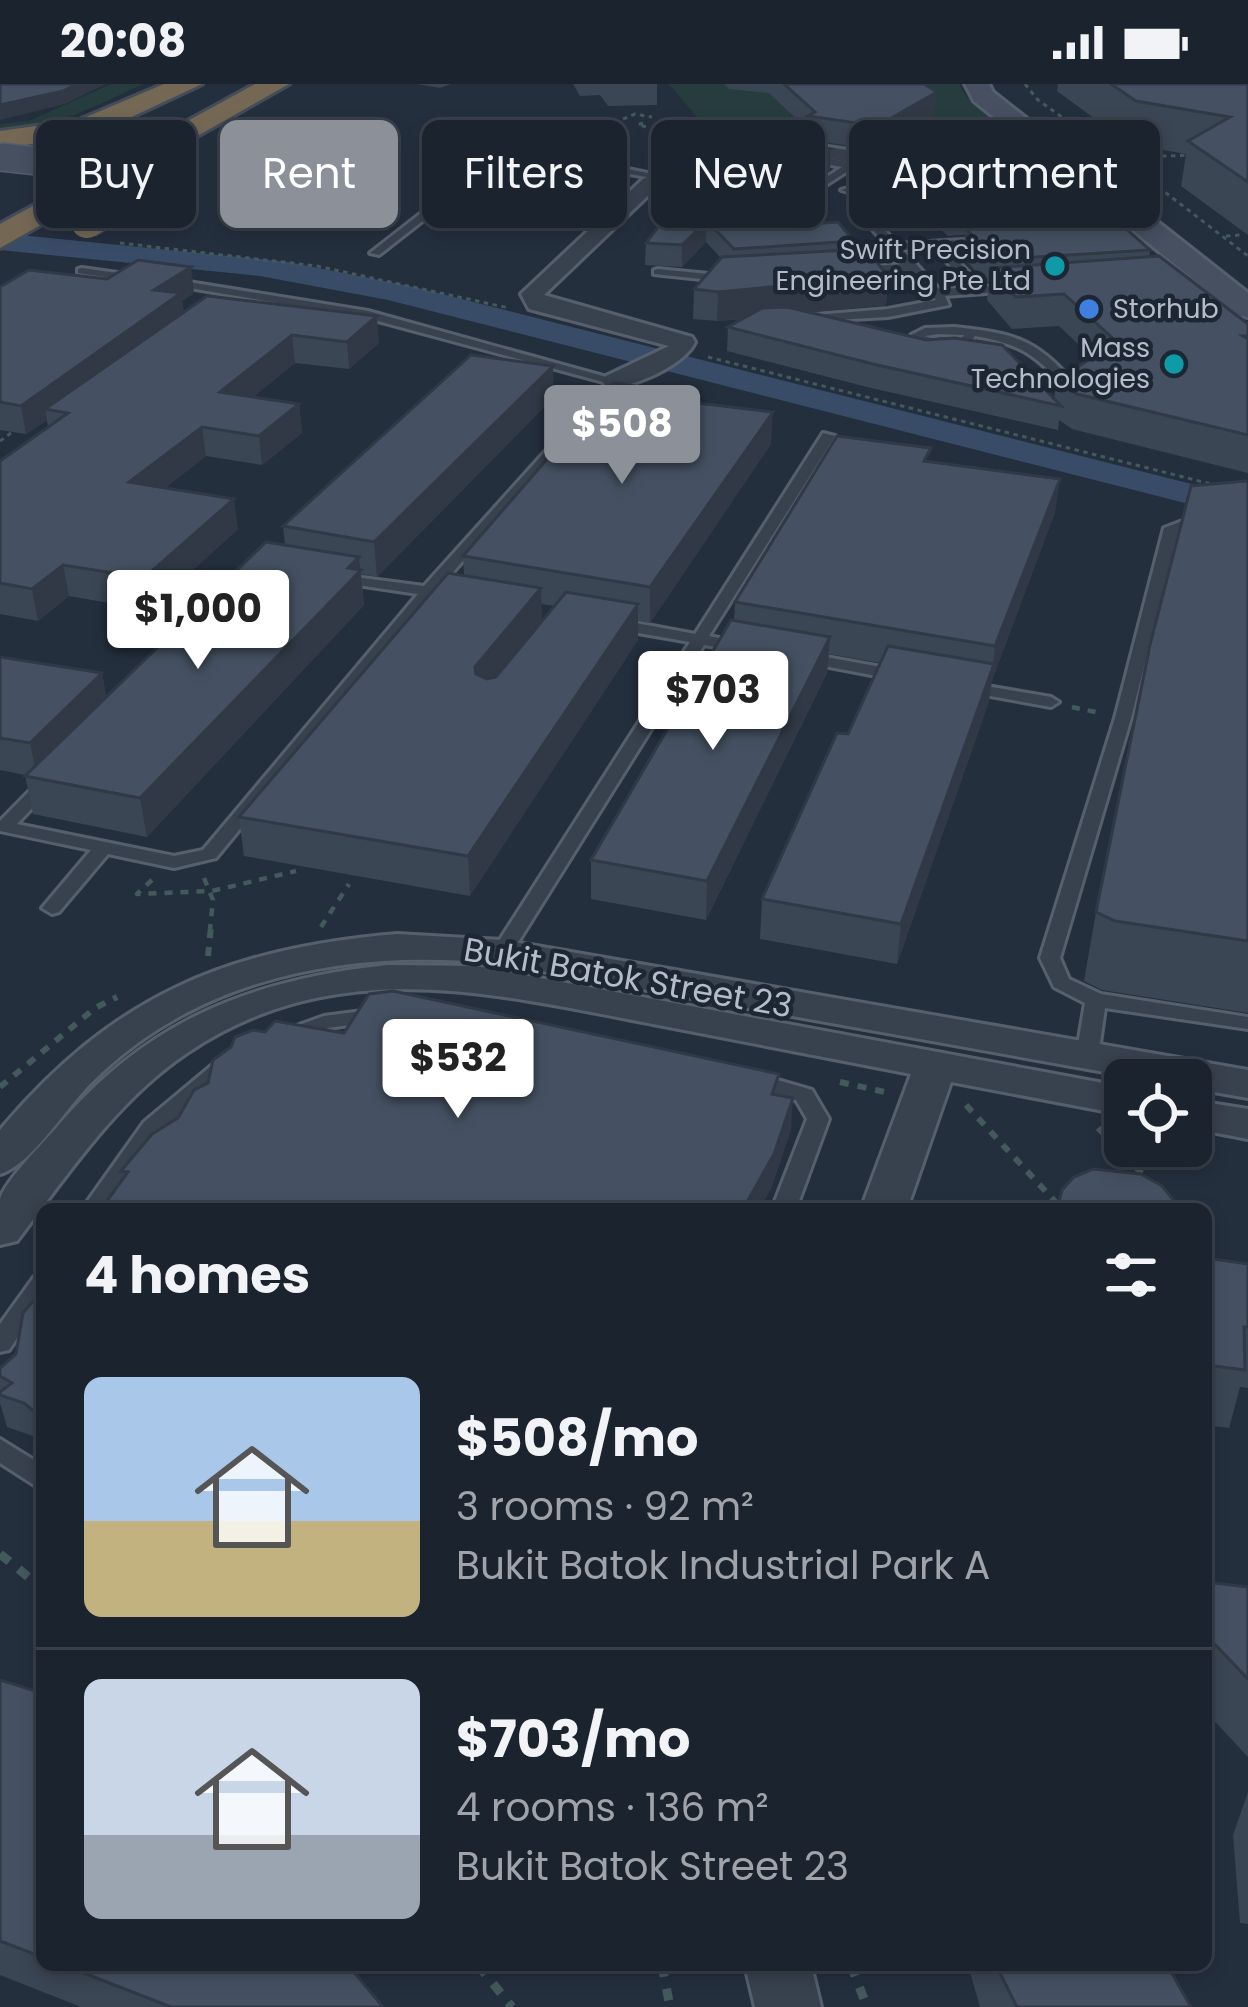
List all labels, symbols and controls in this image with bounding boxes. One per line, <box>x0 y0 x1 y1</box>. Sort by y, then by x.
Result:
text: 20:08 <box>60 10 186 73</box>
chip: Buy <box>36 120 196 228</box>
chip: Rent <box>220 120 398 228</box>
chip: Filters <box>422 120 627 228</box>
chip: New <box>651 120 825 228</box>
chip: Apartment <box>849 120 1160 228</box>
place label: Swift Precision Engineering Pte Ltd <box>776 231 1031 299</box>
marker: Swift Precision Engineering Pte Ltd <box>1042 253 1068 279</box>
place label: Storhub <box>1113 290 1219 327</box>
marker: Storhub <box>1076 296 1102 322</box>
place label: Mass Technologies <box>971 329 1150 397</box>
marker: Mass Technologies <box>1161 351 1187 377</box>
pin: $508 <box>551 385 693 487</box>
text: $508 <box>571 396 673 451</box>
pin: $1,000 <box>100 570 296 672</box>
text: $1,000 <box>134 581 262 636</box>
pin: $703 <box>642 651 784 753</box>
text: $703 <box>665 662 761 717</box>
street label: Bukit Batok Street 23 <box>460 925 796 1030</box>
pin: $532 <box>387 1019 529 1121</box>
text: $532 <box>410 1030 506 1085</box>
map controls <box>1104 1059 1212 1167</box>
button: locate <box>1104 1059 1212 1167</box>
text: 4 homes <box>84 1239 310 1311</box>
icon: filters <box>1098 1242 1164 1308</box>
text: $508/mo <box>456 1402 699 1474</box>
icon: home <box>180 1425 324 1569</box>
text: 3 rooms · 92 m² <box>456 1479 754 1534</box>
text: Bukit Batok Industrial Park A <box>456 1538 990 1593</box>
text: $703/mo <box>456 1703 691 1775</box>
icon: home <box>180 1727 324 1871</box>
text: 4 rooms · 136 m² <box>456 1780 769 1835</box>
text: Bukit Batok Street 23 <box>456 1839 849 1894</box>

